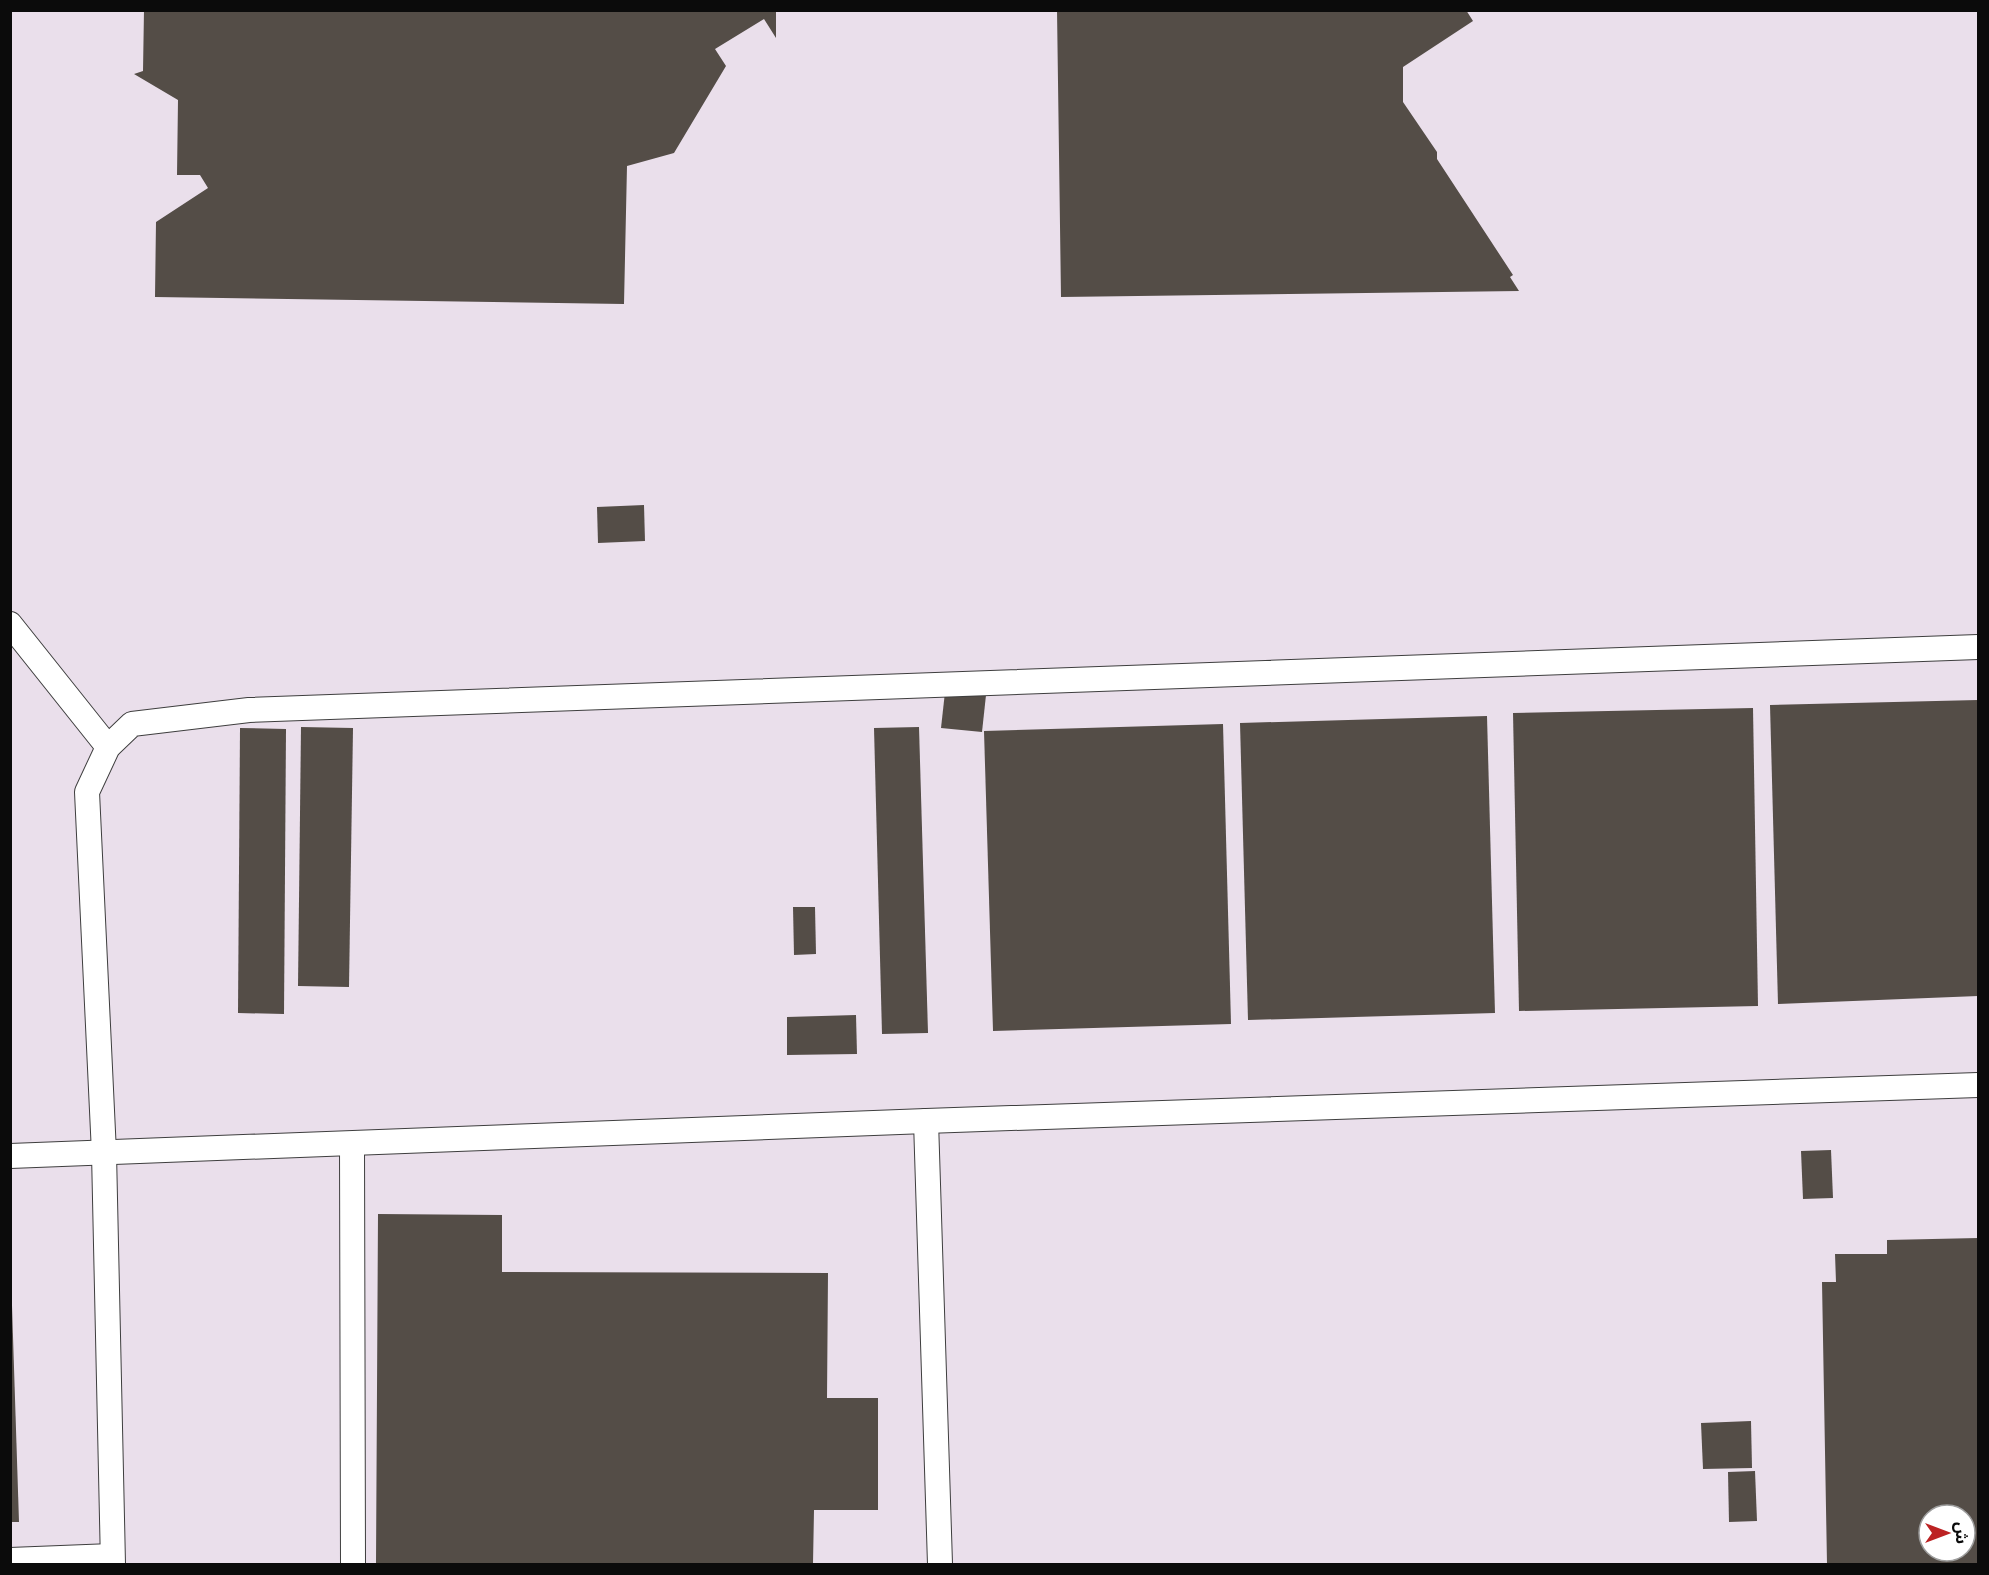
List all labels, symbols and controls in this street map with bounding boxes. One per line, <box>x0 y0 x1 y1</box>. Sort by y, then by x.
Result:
north arrow <box>1917 1503 1977 1563</box>
text: ش <box>1952 1522 1972 1544</box>

